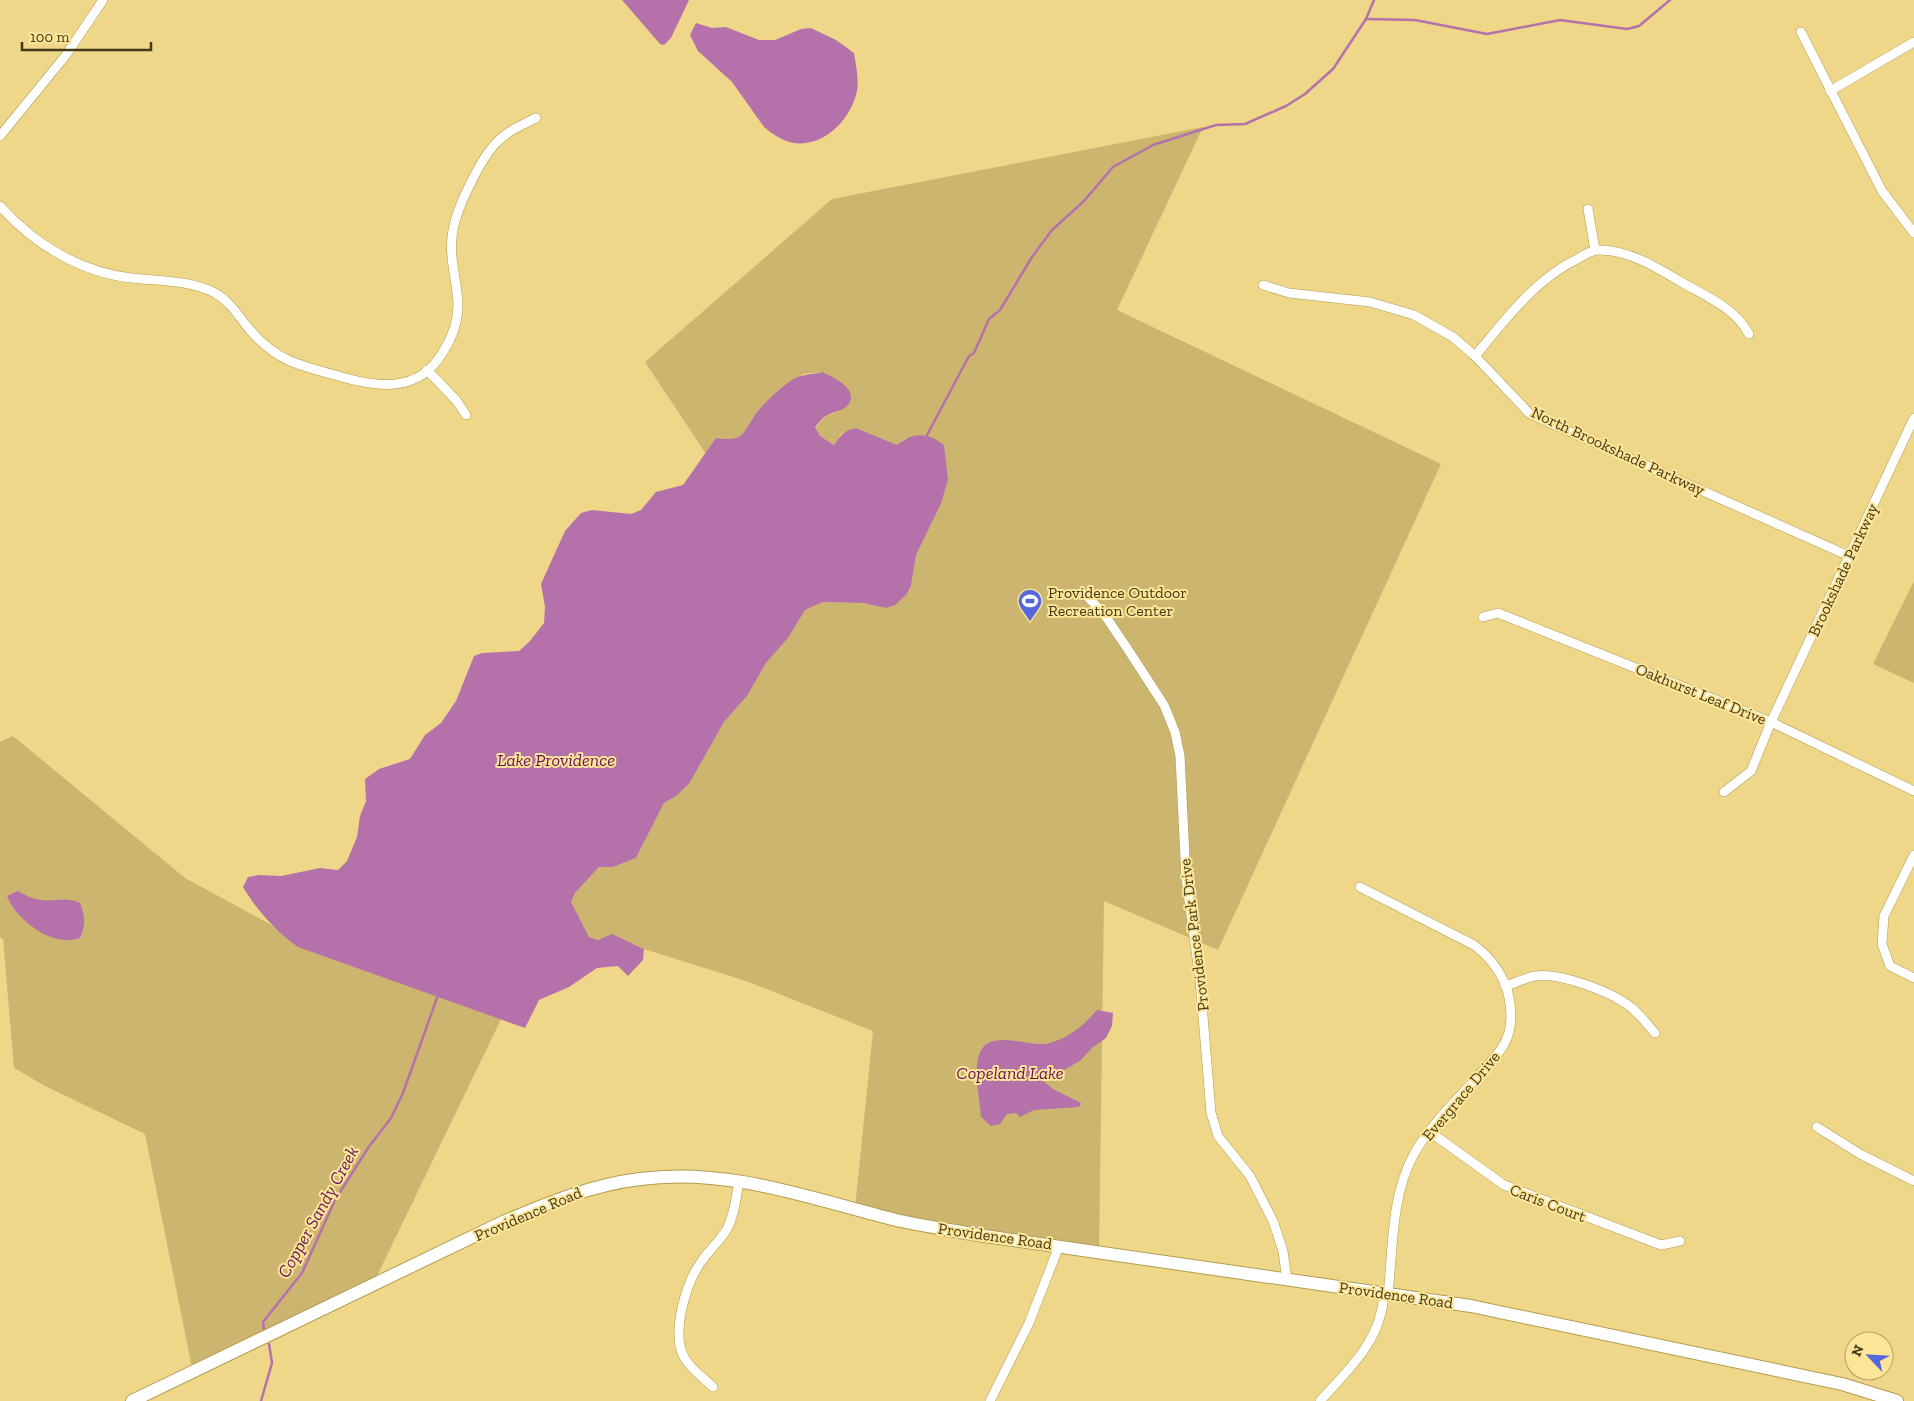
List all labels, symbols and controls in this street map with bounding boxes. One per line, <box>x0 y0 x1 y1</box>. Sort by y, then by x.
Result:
scale bar <box>22 20 151 52</box>
text: 100 m <box>30 28 69 46</box>
street label: North Brookshade Parkway <box>1528 402 1708 500</box>
street label: Brookshade Parkway <box>1804 500 1882 639</box>
place label: Providence Outdoor Recreation Center <box>1048 583 1187 620</box>
sports icon: Providence Outdoor Recreation Center <box>1017 588 1043 622</box>
street label: Oakhurst Leaf Drive <box>1633 659 1769 729</box>
water label: Lake Providence <box>497 749 615 771</box>
street label: Providence Park Drive <box>1175 858 1213 1012</box>
street label: Evergrace Drive <box>1418 1047 1504 1145</box>
water label: Copeland Lake <box>956 1062 1064 1084</box>
water label: Copper Sandy Creek <box>273 1142 363 1282</box>
street label: Caris Court <box>1507 1180 1589 1226</box>
street label: Providence Road <box>471 1183 585 1245</box>
street label: Providence Road <box>937 1219 1053 1253</box>
street label: Providence Road <box>1338 1278 1454 1312</box>
north arrow <box>1844 1331 1894 1381</box>
text: N <box>1848 1342 1868 1359</box>

